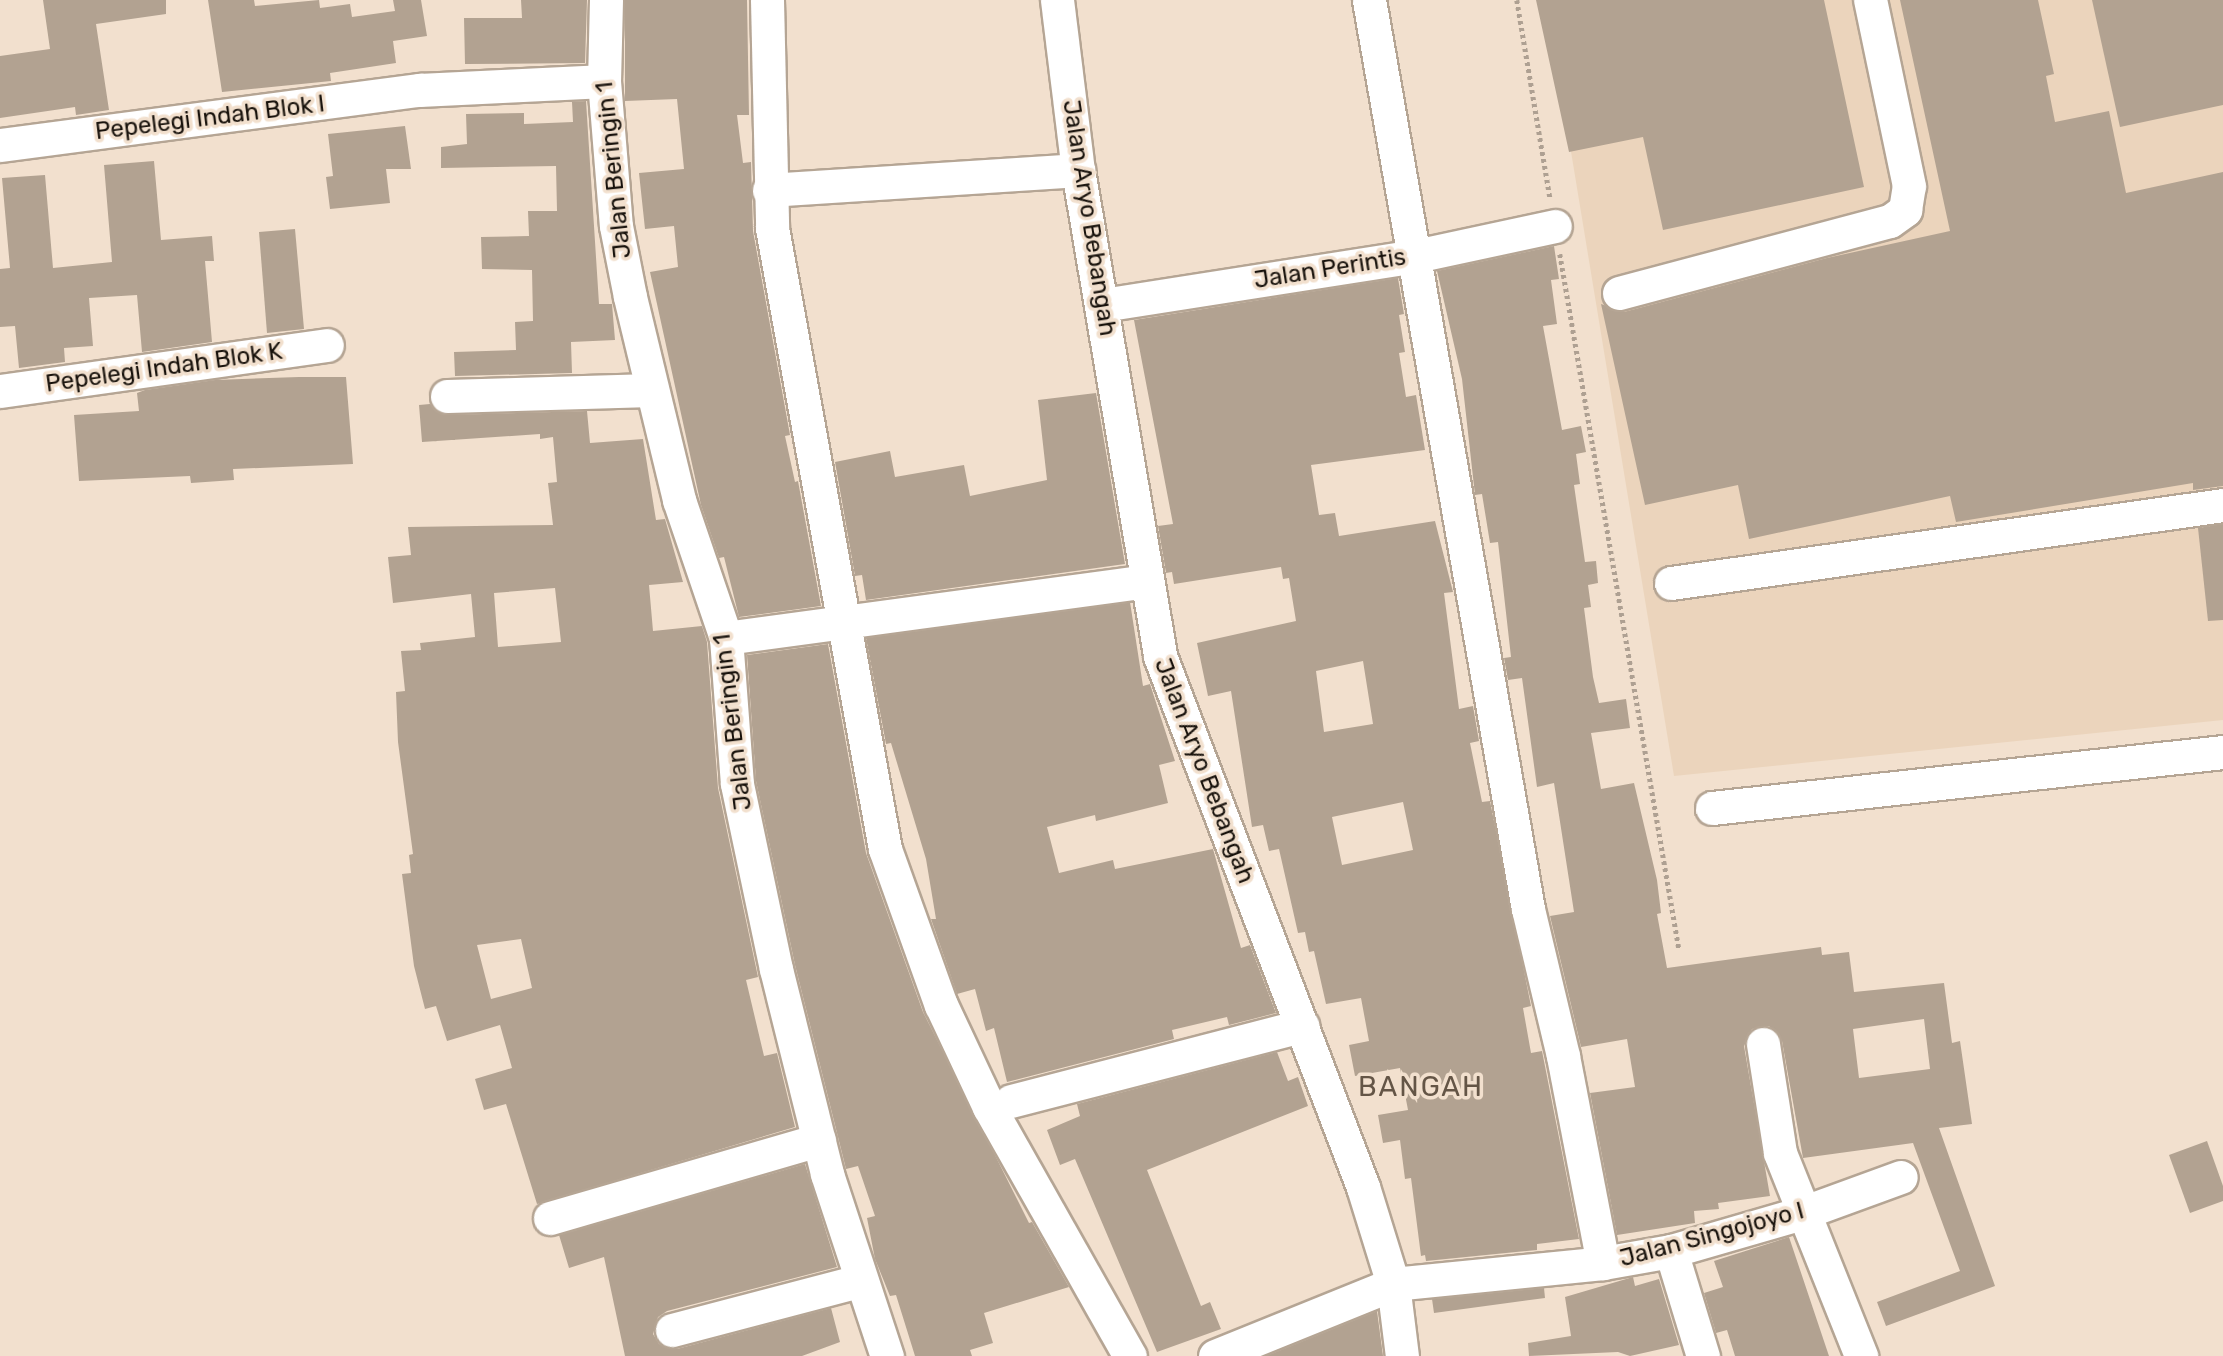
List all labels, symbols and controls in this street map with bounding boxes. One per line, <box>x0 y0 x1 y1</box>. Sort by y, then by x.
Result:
street label: Jalan Beringin 1 <box>590 80 638 260</box>
street label: Pepelegi Indah Blok I <box>93 90 327 146</box>
street label: Jalan Aryo Bebangah <box>1056 98 1122 338</box>
street label: Jalan Perintis <box>1252 243 1408 295</box>
street label: Pepelegi Indah Blok K <box>44 337 284 399</box>
street label: Jalan Beringin 1 <box>708 632 758 812</box>
street label: Jalan Aryo Bebangah <box>1148 654 1260 888</box>
district label: BANGAH <box>1359 1070 1483 1104</box>
street label: Jalan Singojoyo I <box>1617 1197 1807 1273</box>

